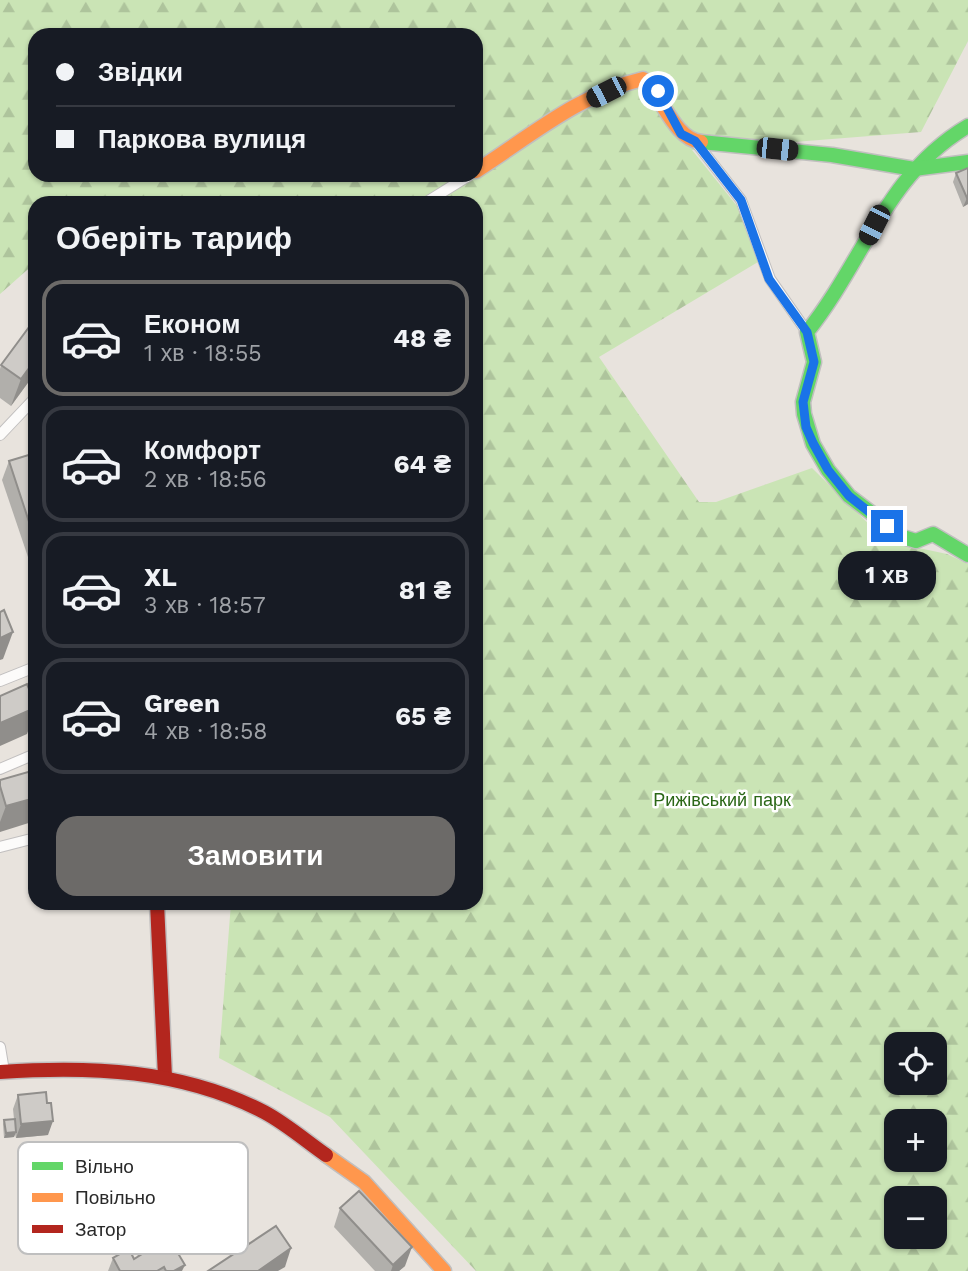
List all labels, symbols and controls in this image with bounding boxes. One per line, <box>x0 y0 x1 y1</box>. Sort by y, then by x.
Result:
text: Звідки <box>98 57 183 87</box>
car <box>583 73 630 111</box>
route start <box>642 75 674 107</box>
text: Паркова вулиця <box>98 124 306 154</box>
car <box>756 136 799 162</box>
car <box>856 202 893 248</box>
text: Оберіть тариф <box>56 219 292 257</box>
icon: car <box>60 307 123 370</box>
text: Економ <box>144 309 240 339</box>
text: 48 ₴ <box>393 323 451 353</box>
text: 1 хв · 18:55 <box>144 340 262 367</box>
icon: car <box>60 433 123 496</box>
text: Комфорт <box>144 435 261 465</box>
text: 64 ₴ <box>393 449 451 479</box>
text: 2 хв · 18:56 <box>144 466 267 493</box>
route end <box>871 510 903 542</box>
callout: 1 хв <box>838 550 936 600</box>
icon: car <box>60 559 123 622</box>
text: XL <box>144 562 177 592</box>
text: 1 хв <box>865 562 909 589</box>
text: 81 ₴ <box>399 575 451 605</box>
text: 3 хв · 18:57 <box>144 592 266 619</box>
icon: car <box>60 685 123 748</box>
text: Green <box>144 688 220 718</box>
text: 65 ₴ <box>395 701 451 731</box>
text: 4 хв · 18:58 <box>144 718 268 745</box>
park label: Рижівський парк <box>653 789 791 810</box>
button: Замовити <box>56 816 455 896</box>
map controls <box>884 1032 947 1249</box>
button: locate <box>884 1032 947 1095</box>
button: + <box>884 1109 947 1172</box>
legend <box>18 1142 248 1254</box>
text: Вільно <box>75 1155 134 1178</box>
text: Повільно <box>75 1186 156 1209</box>
button: − <box>884 1186 947 1249</box>
text: Затор <box>75 1218 126 1241</box>

